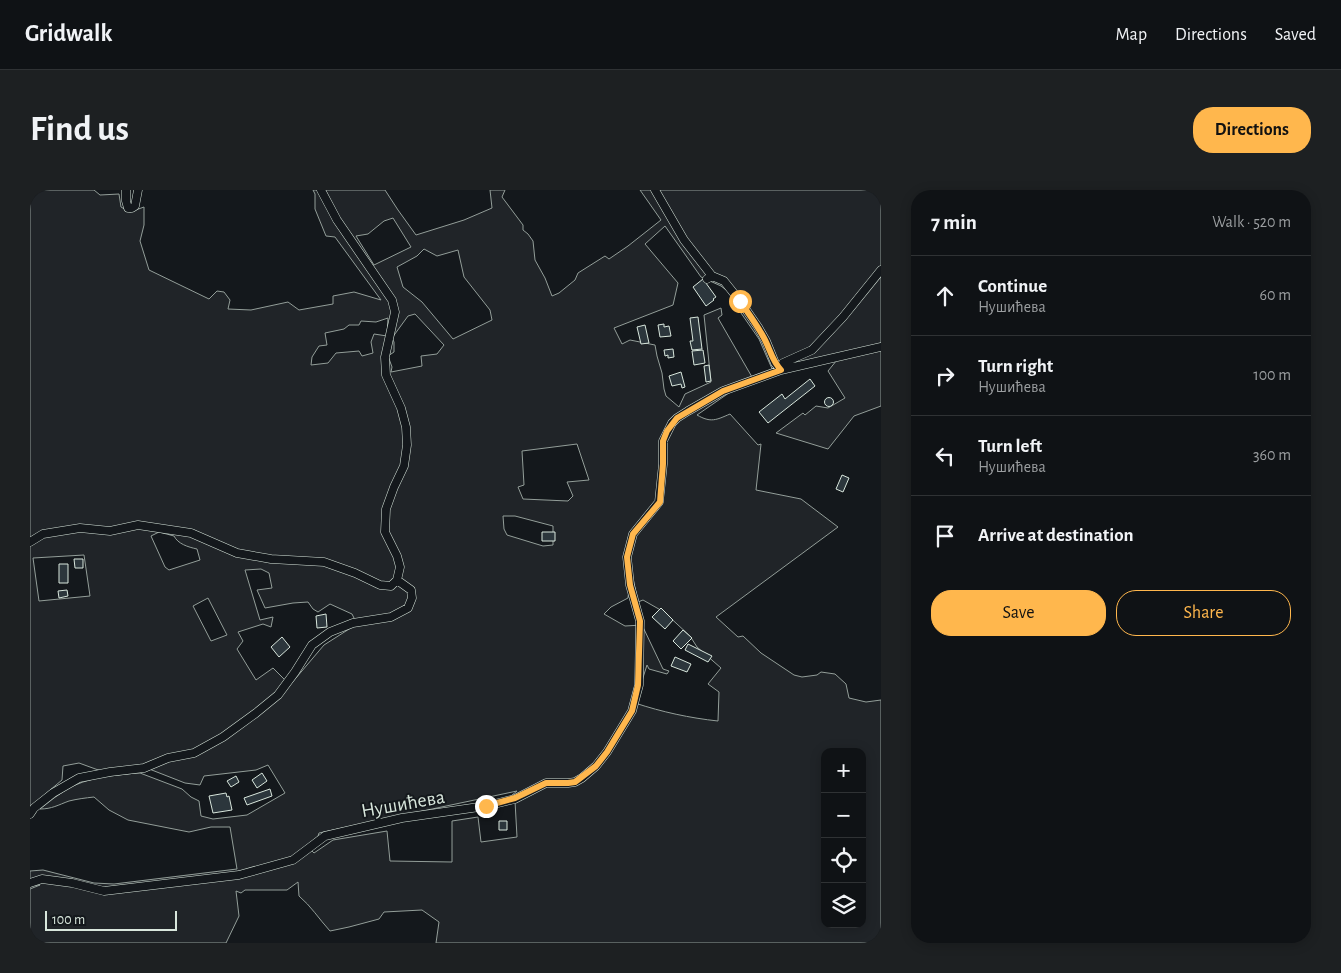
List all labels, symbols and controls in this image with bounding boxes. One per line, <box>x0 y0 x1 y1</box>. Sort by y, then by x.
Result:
text: Gridwalk <box>25 22 112 46</box>
text: Map <box>1116 26 1147 44</box>
text: Directions <box>1175 26 1247 44</box>
text: Saved <box>1275 26 1316 44</box>
button: Directions <box>1193 107 1311 153</box>
text: Find us <box>30 112 129 147</box>
text: 7 min <box>931 212 977 233</box>
text: Walk · 520 m <box>1212 214 1291 230</box>
text: Continue <box>978 277 1047 296</box>
icon: ahead <box>931 282 959 310</box>
text: 60 m <box>1260 287 1291 303</box>
route start <box>729 290 752 313</box>
text: Нушићева <box>978 299 1046 315</box>
text: Turn right <box>978 357 1053 376</box>
icon: right <box>931 362 959 390</box>
text: 100 m <box>1253 367 1291 383</box>
text: Нушићева <box>978 379 1046 395</box>
text: Turn left <box>978 437 1042 456</box>
icon: left <box>931 442 959 470</box>
text: 360 m <box>1253 447 1291 463</box>
text: Нушићева <box>978 459 1046 475</box>
icon: arrive <box>931 522 959 550</box>
text: Arrive at destination <box>978 526 1134 545</box>
button: Save <box>931 590 1106 636</box>
button: Share <box>1116 590 1291 636</box>
map controls <box>821 748 866 928</box>
button: + <box>821 748 866 793</box>
street label: Нушићева <box>360 787 446 821</box>
button: − <box>821 793 866 838</box>
route end <box>475 795 498 818</box>
button: locate <box>821 838 866 883</box>
button: layers <box>821 883 866 928</box>
scale bar <box>45 908 178 931</box>
text: 100 m <box>52 913 85 927</box>

